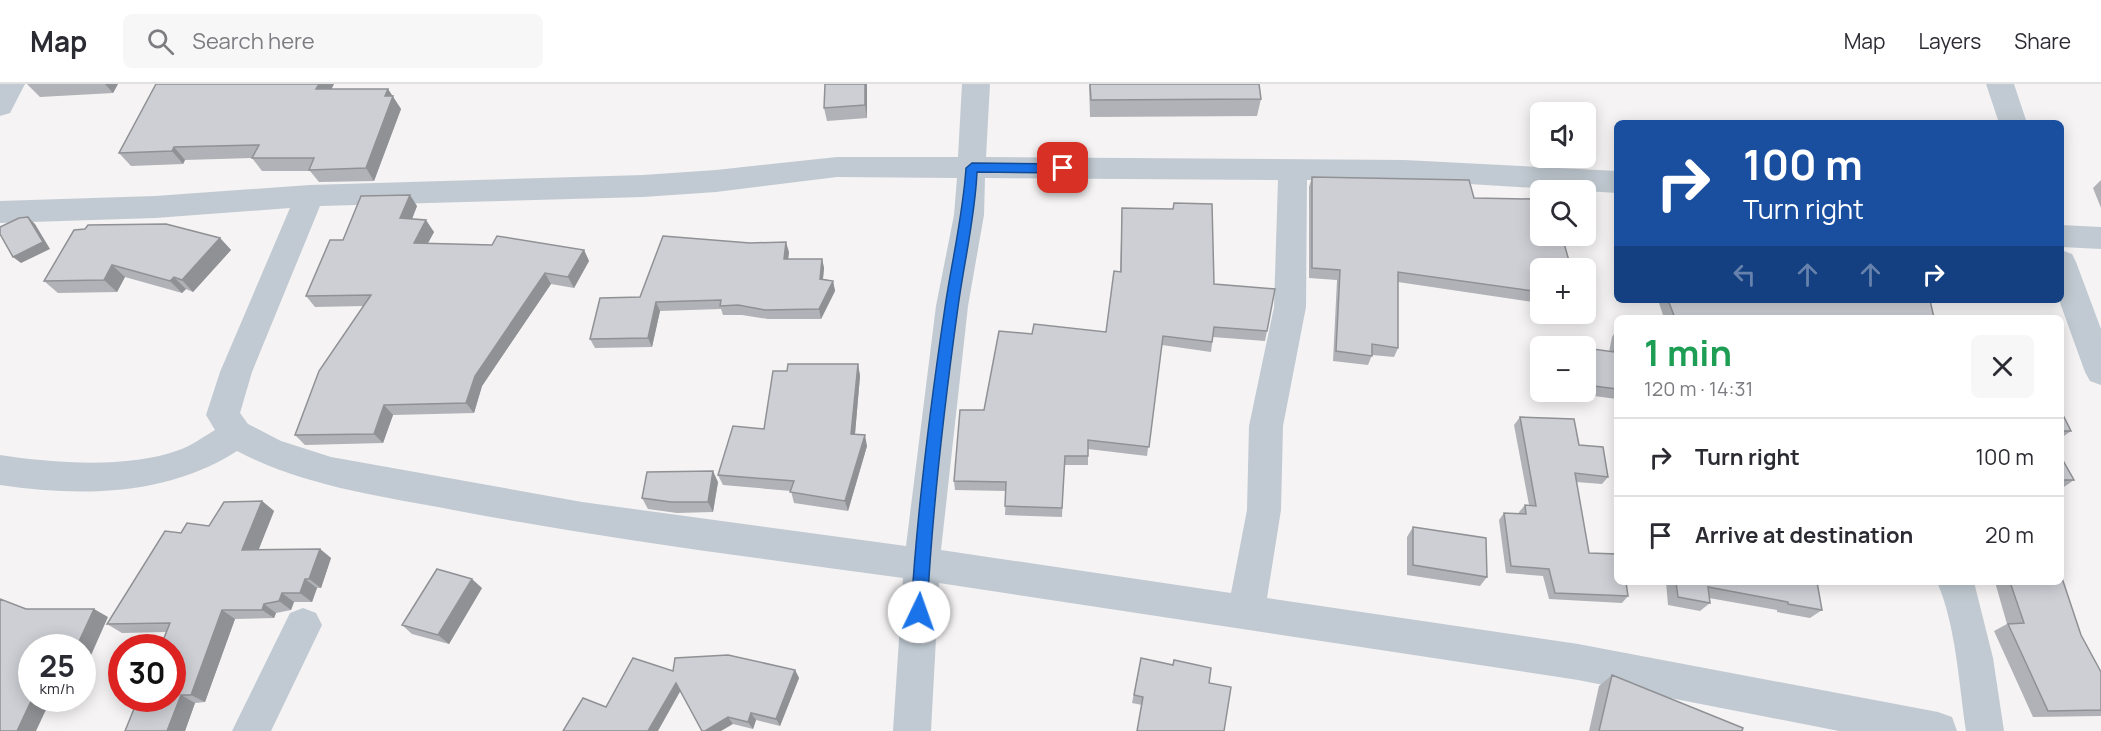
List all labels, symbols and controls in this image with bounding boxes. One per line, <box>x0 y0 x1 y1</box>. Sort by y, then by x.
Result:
search box <box>123 14 543 68</box>
text: Map <box>30 22 87 60</box>
icon: search <box>144 25 177 58</box>
text: Search here <box>192 26 315 56</box>
text: Map <box>1844 27 1885 55</box>
text: Layers <box>1918 27 1981 55</box>
text: Share <box>2014 27 2071 55</box>
map controls <box>1530 102 1596 402</box>
button: sound <box>1530 102 1596 168</box>
text: 100 m <box>1743 135 1863 193</box>
pin <box>1037 142 1088 193</box>
icon: right <box>1644 144 1722 222</box>
icon: arrive <box>1046 151 1079 184</box>
button: search <box>1530 180 1596 246</box>
text: Turn right <box>1743 190 1864 227</box>
button: + <box>1530 258 1596 324</box>
icon: left <box>1728 258 1761 291</box>
icon: ahead <box>1791 258 1824 291</box>
icon: ahead <box>1854 258 1887 291</box>
icon: right <box>1917 258 1950 291</box>
text: 1 min <box>1644 328 1732 377</box>
button: close <box>1971 335 2034 398</box>
button: − <box>1530 336 1596 402</box>
text: 120 m · 14:31 <box>1644 375 1753 402</box>
icon: right <box>1644 441 1677 474</box>
text: Turn right <box>1695 442 1800 472</box>
text: 100 m <box>1976 442 2034 472</box>
icon: arrive <box>1644 519 1677 552</box>
text: Arrive at destination <box>1695 520 1913 550</box>
text: 20 m <box>1985 520 2034 550</box>
position arrow <box>887 580 951 644</box>
speed limit sign: 30 <box>108 634 186 712</box>
text: 25 <box>39 645 75 686</box>
text: km/h <box>40 678 74 699</box>

